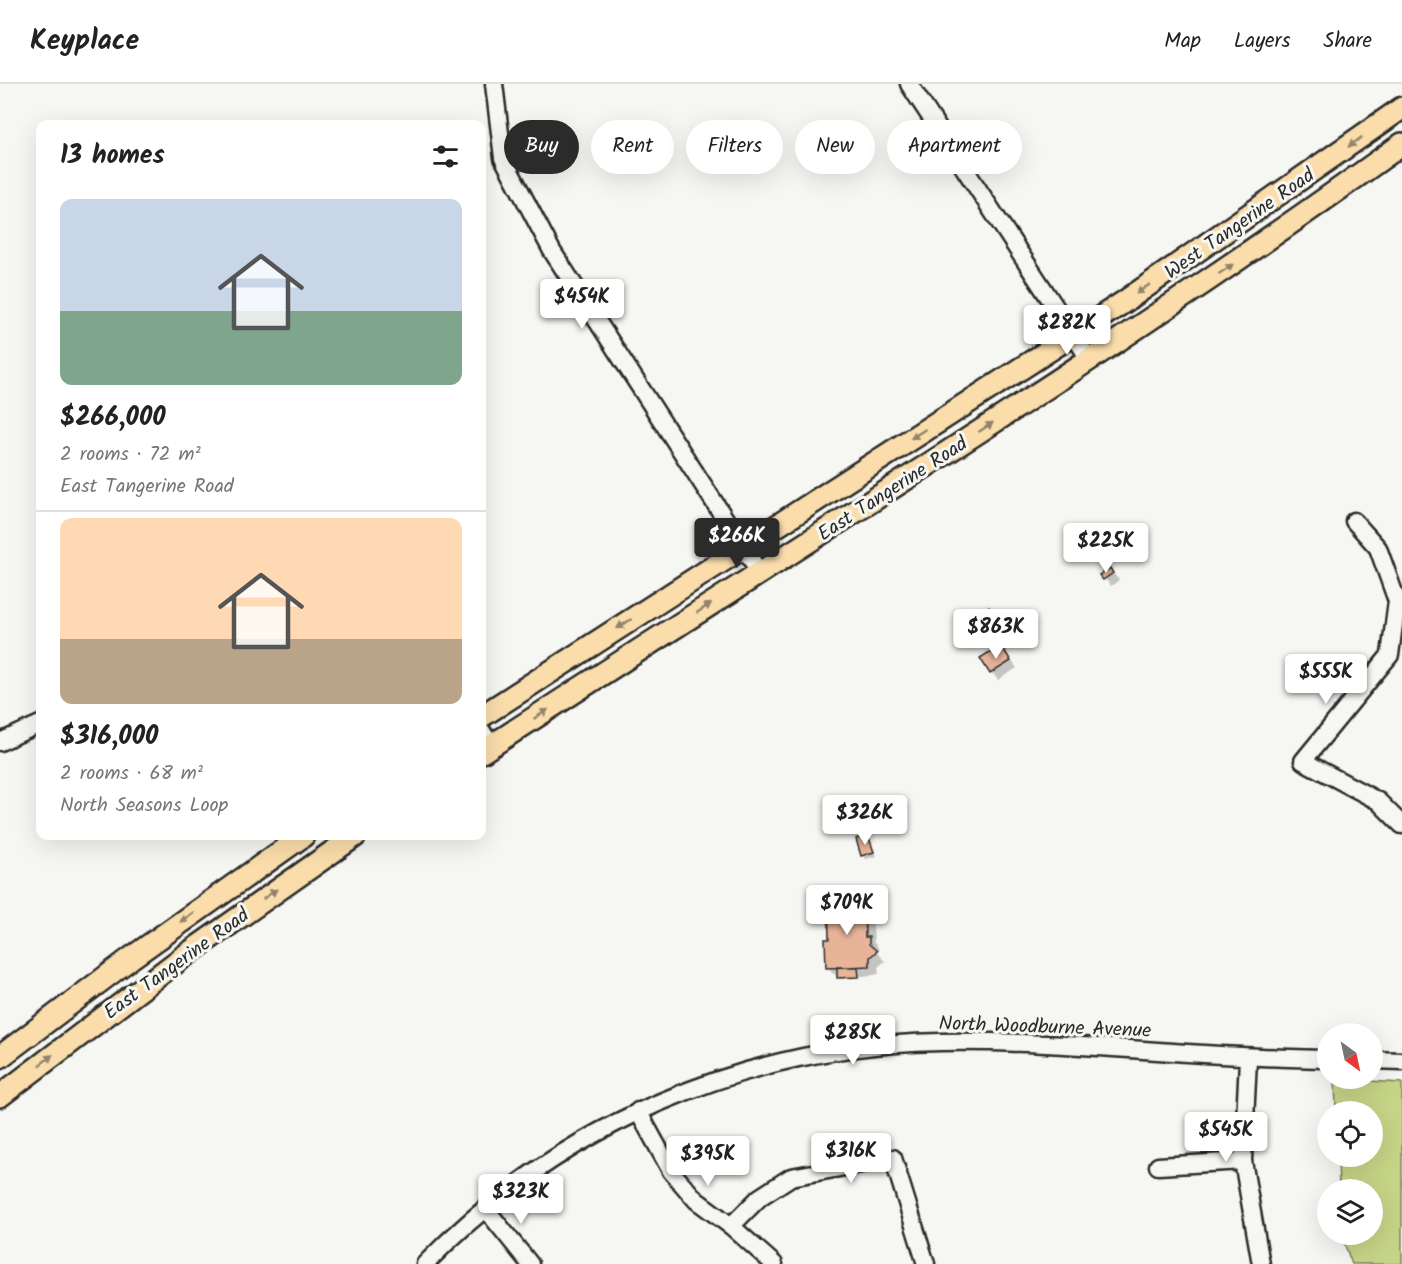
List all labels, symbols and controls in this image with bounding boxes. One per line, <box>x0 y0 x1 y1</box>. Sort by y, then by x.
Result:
text: Keyplace <box>30 19 139 64</box>
text: Map <box>1164 25 1201 58</box>
text: Layers <box>1234 25 1290 58</box>
text: Share <box>1323 25 1372 58</box>
chip: Buy <box>504 120 579 174</box>
chip: Rent <box>591 120 674 174</box>
chip: Filters <box>686 120 783 174</box>
chip: New <box>795 120 875 174</box>
chip: Apartment <box>887 120 1022 174</box>
text: 13 homes <box>60 135 165 177</box>
one-way arrow <box>1347 136 1363 148</box>
icon: filters <box>429 140 462 173</box>
street label: West Tangerine Road <box>1158 160 1323 289</box>
icon: home <box>207 238 315 346</box>
one-way arrow <box>1218 264 1234 275</box>
pin: $454K <box>540 279 624 330</box>
text: $454K <box>554 282 610 314</box>
one-way arrow <box>1135 283 1151 295</box>
pin: $282K <box>1025 305 1109 356</box>
text: $282K <box>1038 308 1097 340</box>
text: $266,000 <box>60 397 166 439</box>
one-way arrow <box>977 421 993 433</box>
street label: East Tangerine Road <box>812 428 976 550</box>
one-way arrow <box>910 428 926 439</box>
text: 2 rooms · 72 m² <box>60 439 201 471</box>
text: East Tangerine Road <box>60 471 234 503</box>
pin: $266K <box>695 518 779 569</box>
text: $266K <box>708 521 766 553</box>
pin: $225K <box>1064 523 1148 574</box>
text: $225K <box>1077 526 1135 558</box>
icon: home <box>207 557 315 665</box>
one-way arrow <box>696 603 713 614</box>
pin: $863K <box>954 609 1038 660</box>
text: $863K <box>967 612 1025 644</box>
one-way arrow <box>615 619 632 630</box>
pin: $555K <box>1284 654 1368 705</box>
text: $555K <box>1299 657 1353 689</box>
one-way arrow <box>532 708 548 720</box>
text: $316,000 <box>60 716 158 758</box>
text: 2 rooms · 68 m² <box>60 758 203 790</box>
text: North Seasons Loop <box>60 790 228 822</box>
pin: $326K <box>823 795 907 846</box>
text: $326K <box>836 798 894 830</box>
pin: $709K <box>805 885 889 936</box>
one-way arrow <box>262 888 278 900</box>
text: $709K <box>820 888 874 920</box>
street label: East Tangerine Road <box>97 900 258 1029</box>
one-way arrow <box>179 911 195 923</box>
street label: North Woodburne Avenue <box>938 1008 1152 1048</box>
pin: $285K <box>811 1015 895 1066</box>
text: $285K <box>824 1018 882 1050</box>
north arrow <box>1317 1023 1383 1089</box>
map controls <box>1317 1023 1383 1245</box>
one-way arrow <box>38 1053 54 1066</box>
button: locate <box>1317 1101 1383 1167</box>
pin: $545K <box>1184 1112 1268 1163</box>
text: $545K <box>1198 1115 1254 1147</box>
pin: $316K <box>809 1133 893 1184</box>
pin: $395K <box>666 1136 750 1187</box>
text: $316K <box>825 1136 877 1168</box>
text: $395K <box>680 1139 736 1171</box>
pin: $323K <box>479 1174 563 1225</box>
text: $323K <box>492 1177 550 1209</box>
button: layers <box>1317 1179 1383 1245</box>

